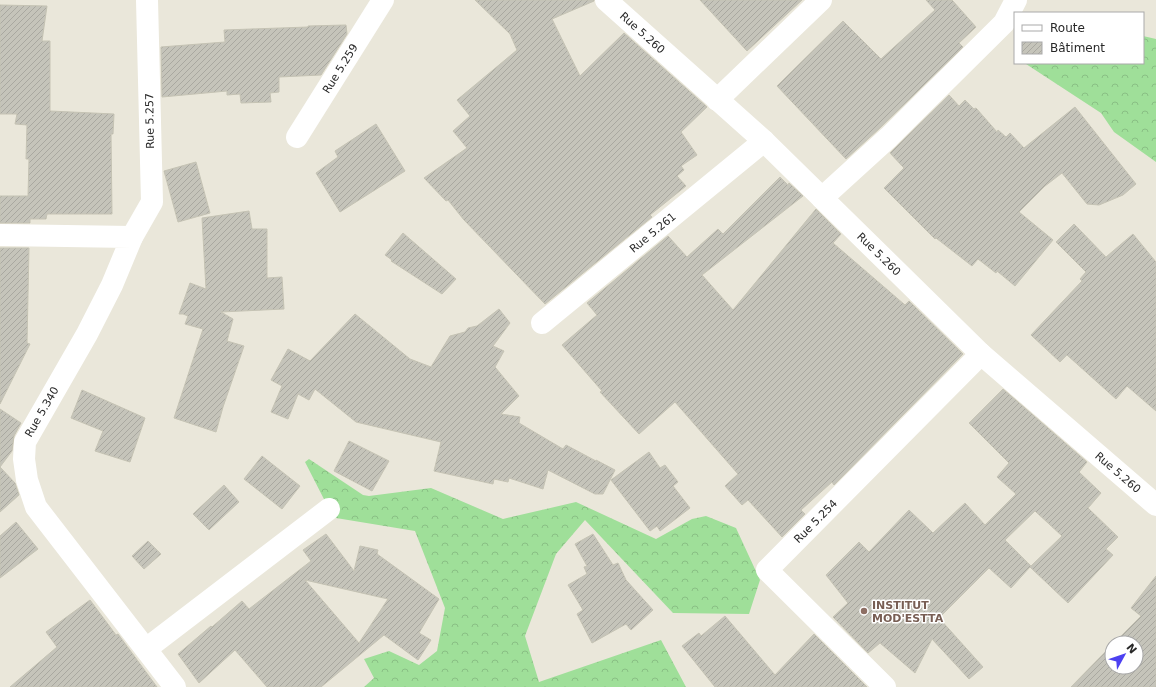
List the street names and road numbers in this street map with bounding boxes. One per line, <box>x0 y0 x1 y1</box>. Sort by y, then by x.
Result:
street label: Rue 5.260 <box>617 9 668 56</box>
street label: Rue 5.259 <box>320 41 360 96</box>
street label: Rue 5.257 <box>143 93 157 149</box>
street label: Rue 5.261 <box>627 210 678 255</box>
street label: Rue 5.260 <box>855 230 904 278</box>
street label: Rue 5.340 <box>22 385 62 439</box>
street label: Rue 5.260 <box>1093 449 1144 496</box>
street label: Rue 5.254 <box>791 497 840 546</box>

